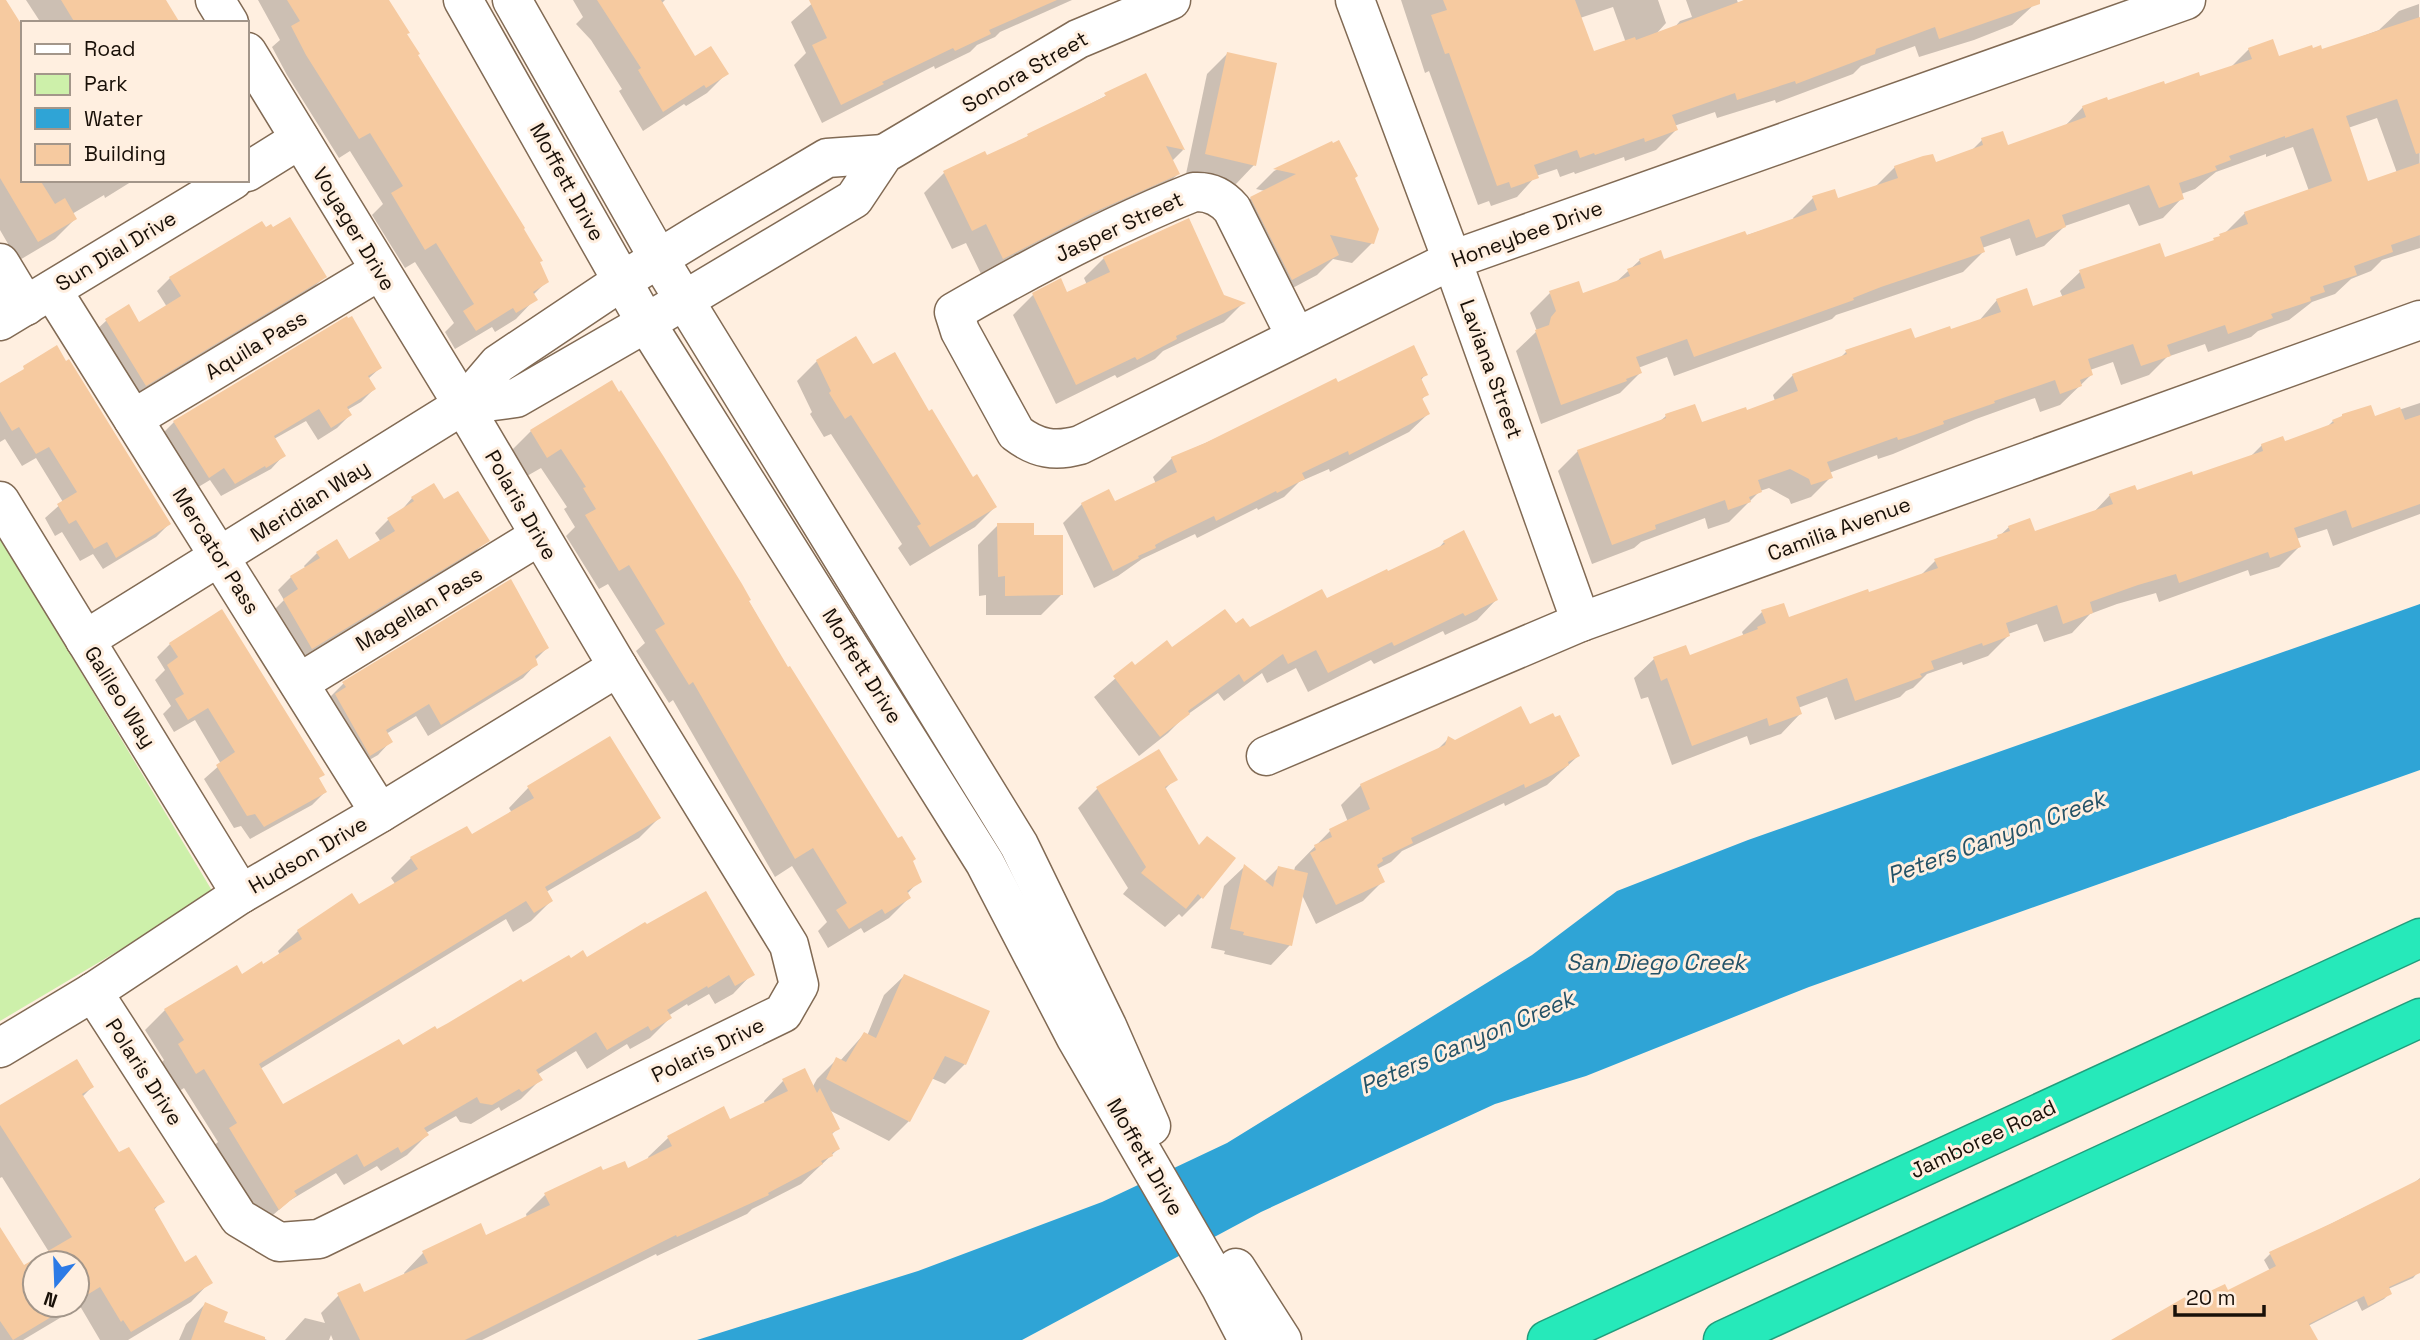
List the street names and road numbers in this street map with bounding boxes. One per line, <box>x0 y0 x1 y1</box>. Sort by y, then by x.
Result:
street label: Sonora Street <box>957 25 1093 118</box>
street label: Moffett Drive <box>524 118 611 246</box>
street label: Voyager Drive <box>307 162 402 295</box>
street label: Jasper Street <box>1050 185 1187 268</box>
street label: Honeybee Drive <box>1447 194 1606 273</box>
street label: Sun Dial Drive <box>51 204 181 297</box>
street label: Laviana Street <box>1454 296 1529 442</box>
street label: Aquila Pass <box>200 304 312 385</box>
street label: Polaris Drive <box>479 445 564 564</box>
street label: Meridian Way <box>245 453 374 548</box>
street label: Mercator Pass <box>167 482 266 619</box>
street label: Camilia Avenue <box>1764 490 1914 567</box>
street label: Magellan Pass <box>350 560 487 657</box>
street label: Moffett Drive <box>816 603 909 728</box>
street label: Galileo Way <box>79 641 162 753</box>
street label: Hudson Drive <box>244 810 372 899</box>
street label: Polaris Drive <box>647 1011 769 1088</box>
street label: Polaris Drive <box>100 1013 189 1130</box>
street label: Moffett Drive <box>1101 1093 1190 1220</box>
street label: Jamboree Road <box>1906 1093 2060 1184</box>

